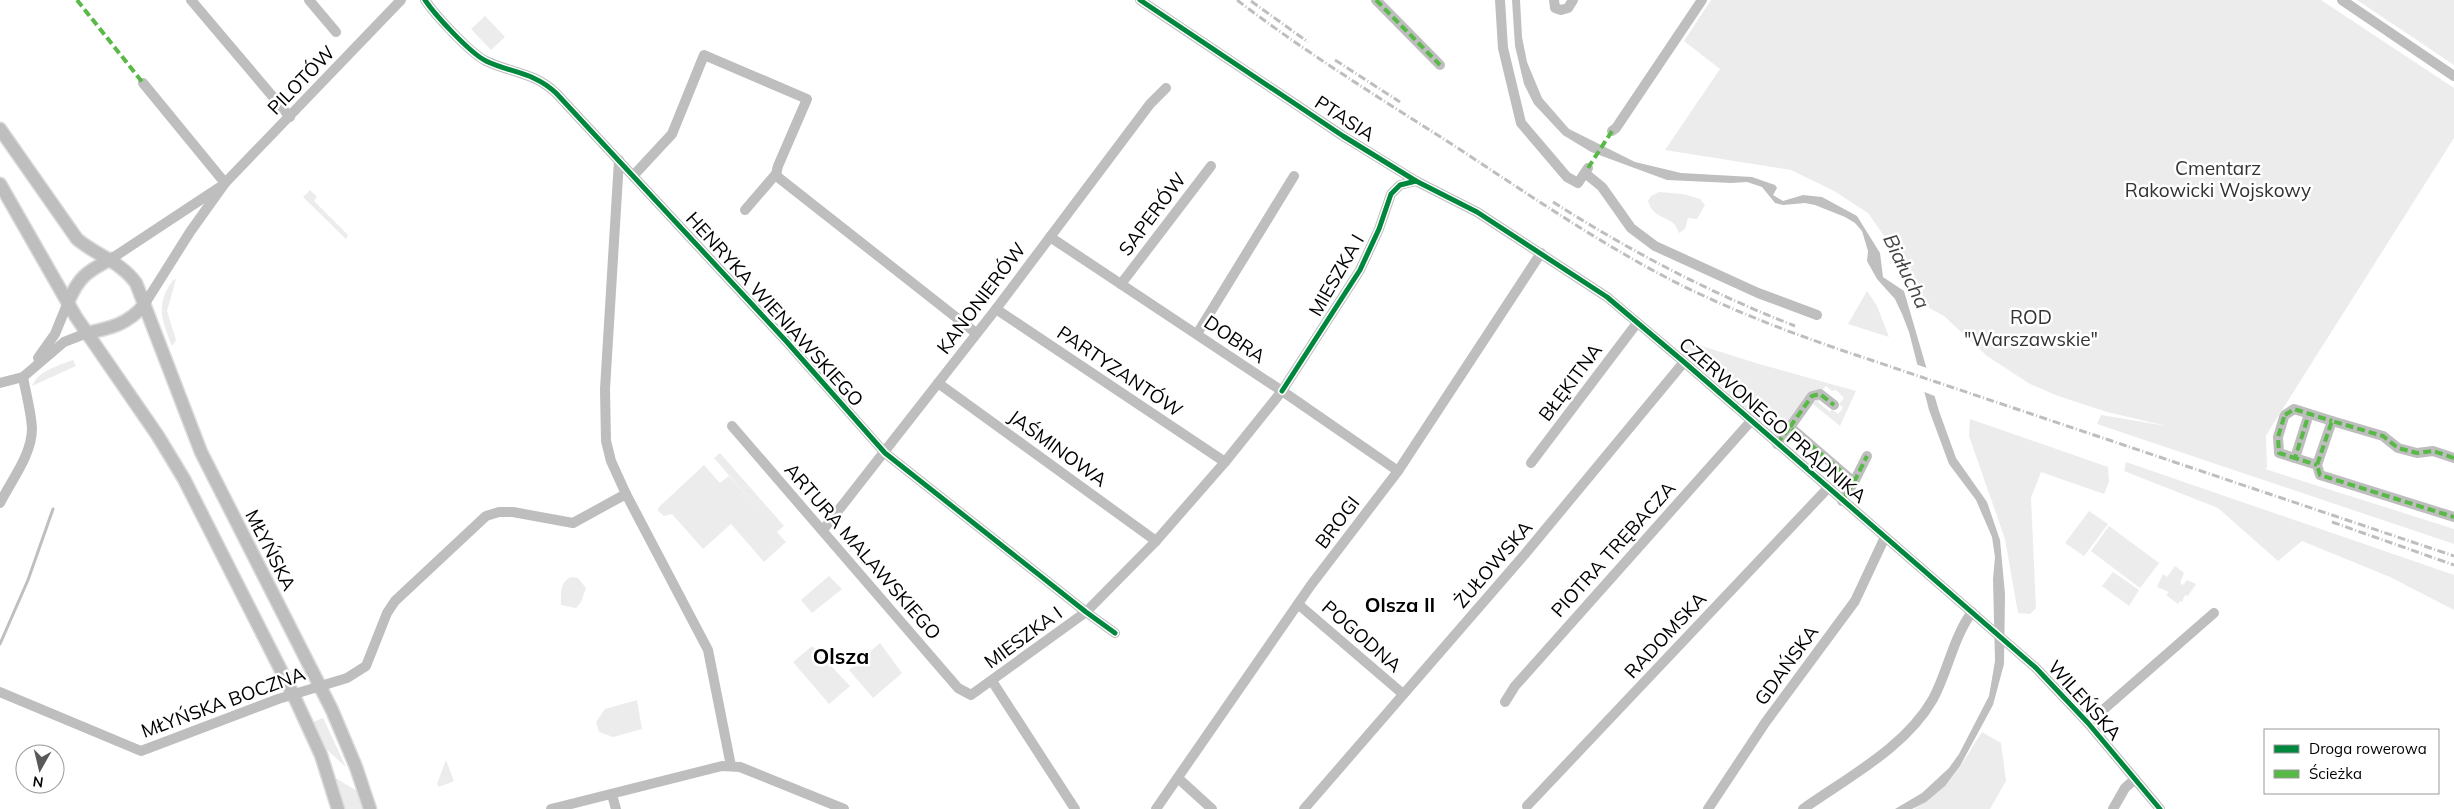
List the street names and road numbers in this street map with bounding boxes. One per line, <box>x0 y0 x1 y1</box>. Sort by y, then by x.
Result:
street label: PILOTÓW <box>262 40 340 120</box>
street label: PTASIA <box>1311 90 1379 146</box>
street label: SAPERÓW <box>1113 168 1191 260</box>
street label: HENRYKA WIENIAWSKIEGO <box>681 207 869 411</box>
street label: MIESZKA I <box>1303 230 1369 320</box>
street label: KANONIERÓW <box>931 238 1031 358</box>
street label: DOBRA <box>1200 310 1270 368</box>
street label: PARTYZANTÓW <box>1053 320 1187 422</box>
street label: CZERWONEGO PRĄDNIKA <box>1674 332 1872 508</box>
street label: BŁĘKITNA <box>1533 338 1607 426</box>
street label: JAŚMINOWA <box>1004 404 1112 492</box>
street label: ARTURA MALAWSKIEGO <box>780 458 946 644</box>
street label: PIOTRA TRĘBACZA <box>1546 476 1680 622</box>
street label: BROGI <box>1310 491 1364 553</box>
street label: MŁYŃSKA <box>240 505 302 595</box>
street label: ŻUŁOWSKA <box>1449 516 1537 612</box>
street label: RADOMSKA <box>1619 587 1711 683</box>
street label: POGODNA <box>1317 595 1407 677</box>
street label: MIESZKA I <box>979 601 1067 673</box>
street label: GDAŃSKA <box>1749 620 1823 710</box>
street label: WILEŃSKA <box>2043 655 2127 745</box>
street label: MŁYŃSKA BOCZNA <box>138 661 308 743</box>

